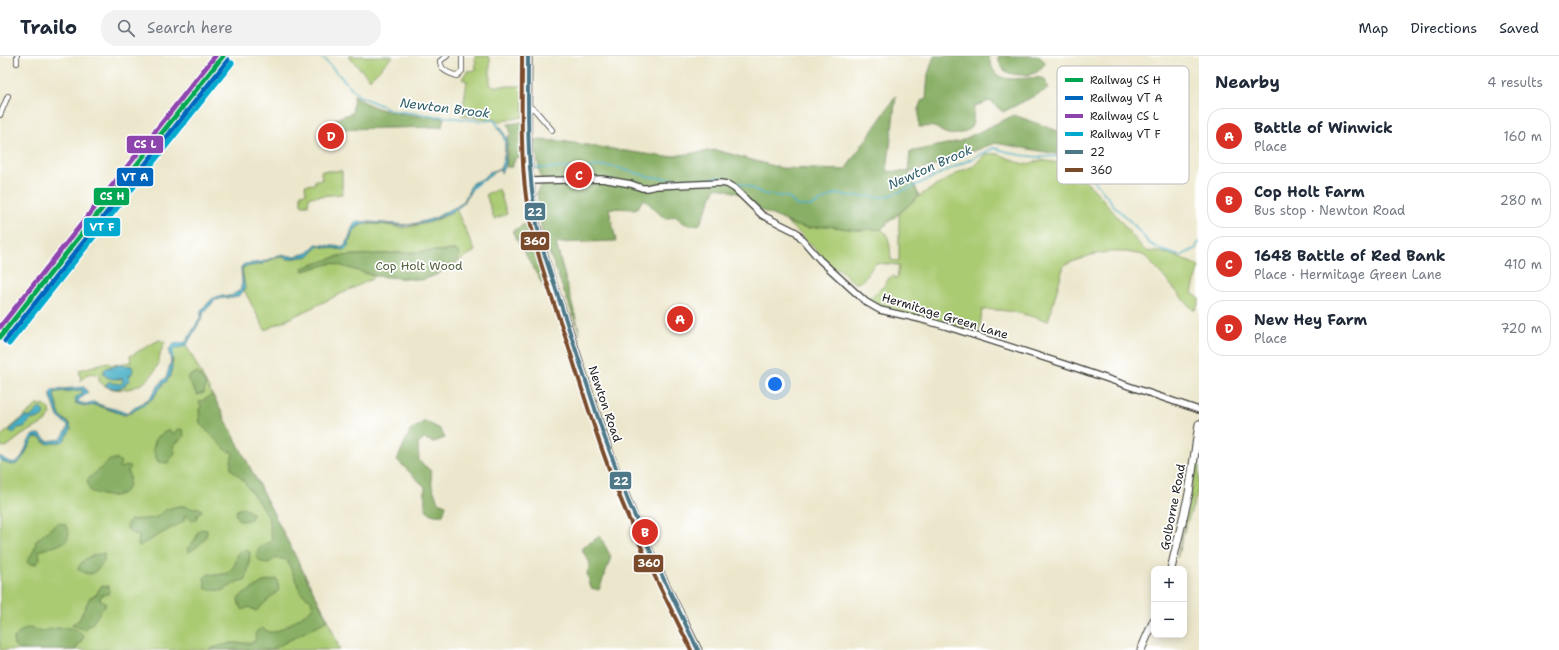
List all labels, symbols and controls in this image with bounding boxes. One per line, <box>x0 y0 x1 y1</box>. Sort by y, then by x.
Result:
search box <box>101 10 381 46</box>
text: Trailo <box>20 15 77 40</box>
icon: search <box>115 17 137 39</box>
text: Search here <box>147 18 233 38</box>
text: Map <box>1359 19 1389 37</box>
text: Directions <box>1411 19 1477 37</box>
text: Saved <box>1499 19 1539 37</box>
legend <box>1057 66 1189 184</box>
text: Nearby <box>1215 71 1280 93</box>
text: Railway CS H <box>1090 73 1161 88</box>
text: 4 results <box>1487 74 1543 91</box>
text: Railway VT A <box>1090 91 1162 106</box>
water label: Newton Brook <box>399 94 492 122</box>
text: Railway CS L <box>1090 109 1159 124</box>
text: Battle of Winwick <box>1254 118 1393 138</box>
pin: D <box>318 121 344 151</box>
text: Railway VT F <box>1090 127 1161 142</box>
text: A <box>1224 128 1234 145</box>
text: 160 m <box>1504 128 1542 145</box>
line badge: CS L <box>126 135 164 154</box>
text: CS L <box>134 137 156 152</box>
text: Place <box>1254 138 1287 155</box>
water label: Newton Brook <box>885 141 975 193</box>
text: 22 <box>1090 145 1105 160</box>
pin: C <box>566 160 592 190</box>
text: 360 <box>1090 163 1113 178</box>
line badge: VT A <box>116 167 154 187</box>
text: VT A <box>122 170 149 185</box>
text: Cop Holt Farm <box>1254 182 1365 202</box>
line badge: CS H <box>93 187 130 206</box>
text: CS H <box>100 189 124 204</box>
text: B <box>1225 192 1233 209</box>
text: 280 m <box>1500 192 1542 209</box>
line badge: 22 <box>524 202 546 221</box>
text: Bus stop · Newton Road <box>1254 202 1405 219</box>
text: 22 <box>527 205 543 220</box>
line badge: VT F <box>83 217 121 237</box>
text: VT F <box>90 220 115 235</box>
line badge: 360 <box>520 231 550 251</box>
text: 360 <box>523 234 547 249</box>
text: 1648 Battle of Red Bank <box>1254 246 1445 266</box>
text: C <box>1225 256 1233 273</box>
text: 410 m <box>1504 256 1542 273</box>
park label: Cop Holt Wood <box>375 258 463 274</box>
text: Place · Hermitage Green Lane <box>1254 266 1442 283</box>
street label: Hermitage Green Lane <box>880 289 1010 343</box>
pin: A <box>667 304 693 334</box>
text: New Hey Farm <box>1254 310 1367 330</box>
text: D <box>1224 320 1234 337</box>
text: 720 m <box>1501 320 1542 337</box>
text: Place <box>1254 330 1287 347</box>
street label: Newton Road <box>584 364 626 445</box>
your location <box>765 374 785 394</box>
street label: Golborne Road <box>1157 462 1189 552</box>
line badge: 22 <box>609 471 632 490</box>
text: 22 <box>613 474 629 489</box>
pin: B <box>632 517 658 547</box>
line badge: 360 <box>633 554 664 573</box>
text: 360 <box>637 556 661 571</box>
map controls <box>1151 566 1187 638</box>
button: + <box>1151 566 1187 602</box>
button: − <box>1151 602 1187 638</box>

